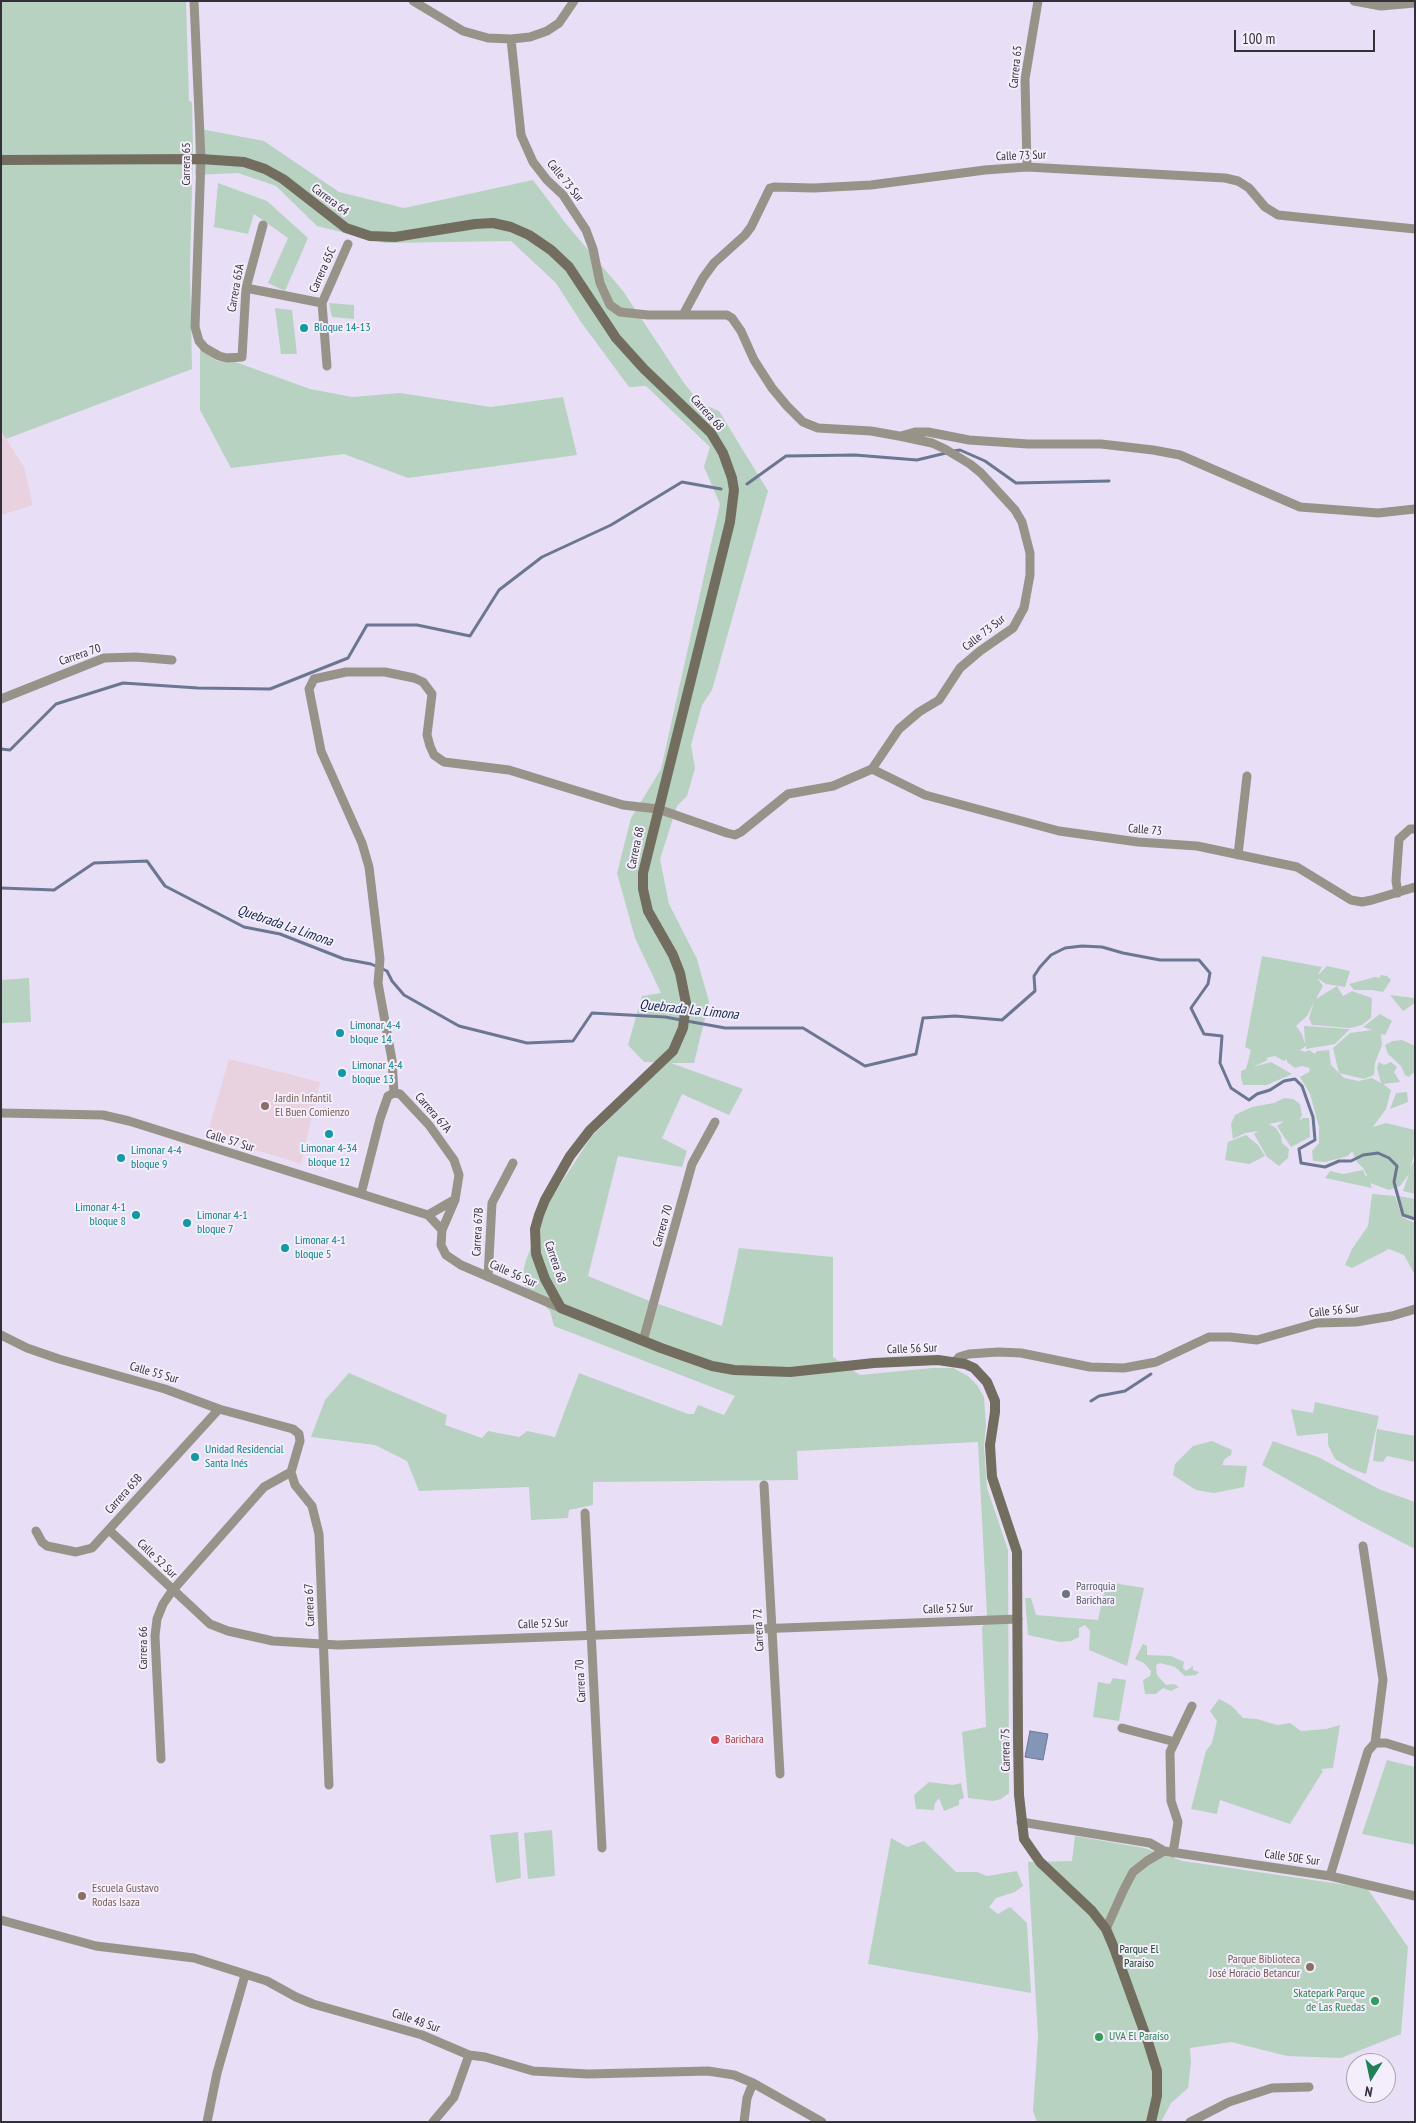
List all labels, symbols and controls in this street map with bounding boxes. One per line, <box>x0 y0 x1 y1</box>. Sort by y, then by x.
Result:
scale bar <box>1236 20 1377 52</box>
text: 100 m <box>1242 29 1275 48</box>
street label: Carrera 65 <box>1007 45 1025 89</box>
street label: Carrera 65 <box>180 142 194 186</box>
street label: Calle 73 Sur <box>996 148 1046 164</box>
street label: Calle 73 Sur <box>544 157 586 205</box>
street label: Carrera 64 <box>308 181 352 219</box>
street label: Carrera 65C <box>307 245 339 295</box>
street label: Carrera 65A <box>225 263 247 313</box>
place label: Bloque 14-13 <box>314 321 371 335</box>
marker: Bloque 14-13 <box>298 322 310 334</box>
street label: Carrera 68 <box>687 392 727 434</box>
street label: Calle 73 Sur <box>960 612 1008 654</box>
street label: Carrera 70 <box>57 641 103 669</box>
street label: Calle 73 <box>1127 821 1163 839</box>
street label: Carrera 68 <box>624 825 648 871</box>
water label: Quebrada La Limona <box>235 902 335 950</box>
water label: Quebrada La Limona <box>639 996 739 1024</box>
place label: Limonar 4-4 bloque 14 <box>350 1019 401 1047</box>
marker: Limonar 4-4 bloque 14 <box>334 1027 346 1039</box>
place label: Limonar 4-4 bloque 13 <box>352 1059 403 1087</box>
marker: Limonar 4-4 bloque 13 <box>336 1067 348 1079</box>
street label: Carrera 67A <box>412 1090 454 1136</box>
place label: Jardin Infantil El Buen Comienzo <box>275 1092 349 1120</box>
marker: Jardin Infantil El Buen Comienzo <box>259 1100 271 1112</box>
street label: Calle 57 Sur <box>204 1127 256 1155</box>
marker: Limonar 4-34 bloque 12 <box>323 1128 335 1140</box>
place label: Limonar 4-34 bloque 12 <box>301 1142 357 1170</box>
place label: Limonar 4-4 bloque 9 <box>131 1144 182 1172</box>
marker: Limonar 4-4 bloque 9 <box>115 1152 127 1164</box>
place label: Limonar 4-1 bloque 8 <box>75 1201 126 1229</box>
street label: Carrera 70 <box>650 1203 676 1249</box>
street label: Carrera 67B <box>470 1207 486 1257</box>
marker: Limonar 4-1 bloque 8 <box>130 1209 142 1221</box>
place label: Limonar 4-1 bloque 7 <box>197 1209 248 1237</box>
marker: Limonar 4-1 bloque 7 <box>181 1217 193 1229</box>
place label: Limonar 4-1 bloque 5 <box>295 1234 346 1262</box>
street label: Carrera 68 <box>541 1239 569 1285</box>
marker: Limonar 4-1 bloque 5 <box>279 1242 291 1254</box>
street label: Calle 56 Sur <box>487 1257 539 1291</box>
street label: Calle 56 Sur <box>1308 1301 1360 1321</box>
street label: Calle 56 Sur <box>887 1341 937 1357</box>
street label: Calle 55 Sur <box>128 1359 180 1387</box>
place label: Unidad Residencial Santa Inés <box>205 1443 284 1471</box>
marker: Unidad Residencial Santa Inés <box>189 1451 201 1463</box>
street label: Carrera 65B <box>102 1471 146 1517</box>
street label: Calle 52 Sur <box>134 1536 180 1582</box>
place label: Parroquia Barichara <box>1076 1580 1115 1608</box>
street label: Carrera 67 <box>302 1583 318 1627</box>
marker: Parroquia Barichara <box>1060 1588 1072 1600</box>
street label: Calle 52 Sur <box>923 1601 973 1617</box>
street label: Carrera 72 <box>751 1608 767 1652</box>
street label: Calle 52 Sur <box>518 1616 568 1632</box>
street label: Carrera 66 <box>137 1626 151 1670</box>
street label: Carrera 70 <box>573 1659 589 1703</box>
street label: Carrera 75 <box>998 1728 1014 1772</box>
place label: Barichara <box>725 1733 764 1747</box>
marker: Barichara <box>709 1734 721 1746</box>
street label: Calle 50E Sur <box>1264 1847 1320 1869</box>
place label: Escuela Gustavo Rodas Isaza <box>92 1882 159 1910</box>
marker: Escuela Gustavo Rodas Isaza <box>76 1890 88 1902</box>
park label: Parque El Paraíso <box>1119 1943 1159 1971</box>
place label: Parque Biblioteca José Horacio Betancur <box>1209 1953 1300 1981</box>
marker: Parque Biblioteca José Horacio Betancur <box>1304 1961 1316 1973</box>
place label: Skatepark Parque de Las Ruedas <box>1293 1987 1365 2015</box>
marker: Skatepark Parque de Las Ruedas <box>1369 1995 1381 2007</box>
street label: Calle 48 Sur <box>390 2006 442 2036</box>
place label: UVA El Paraíso <box>1109 2030 1169 2044</box>
marker: UVA El Paraíso <box>1093 2031 1105 2043</box>
north arrow <box>1346 2053 1396 2103</box>
text: N <box>1363 2082 1374 2101</box>

